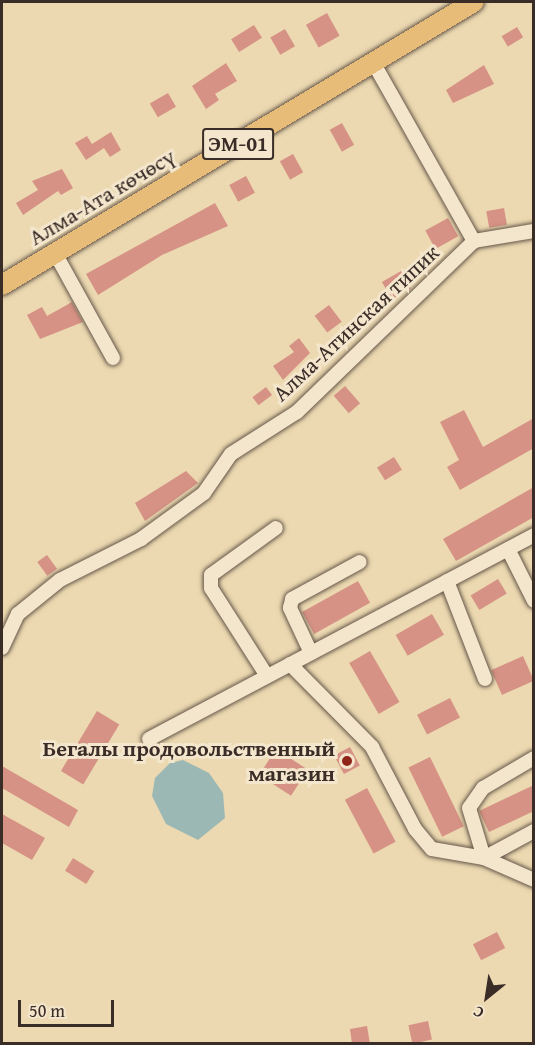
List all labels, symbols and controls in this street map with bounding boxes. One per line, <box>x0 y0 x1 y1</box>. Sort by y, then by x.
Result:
road number: ЭМ-01 <box>202 126 274 162</box>
street label: Алма-Ата көчөсү <box>24 143 180 251</box>
street label: Алма-Атинская типик <box>267 239 445 407</box>
place label: Бегалы продовольственный магазин <box>43 735 335 786</box>
marker: Бегалы продовольственный магазин <box>340 754 354 768</box>
north arrow <box>457 967 517 1027</box>
scale bar <box>21 988 117 1026</box>
text: 50 m <box>29 997 65 1024</box>
text: С <box>468 1000 488 1025</box>

